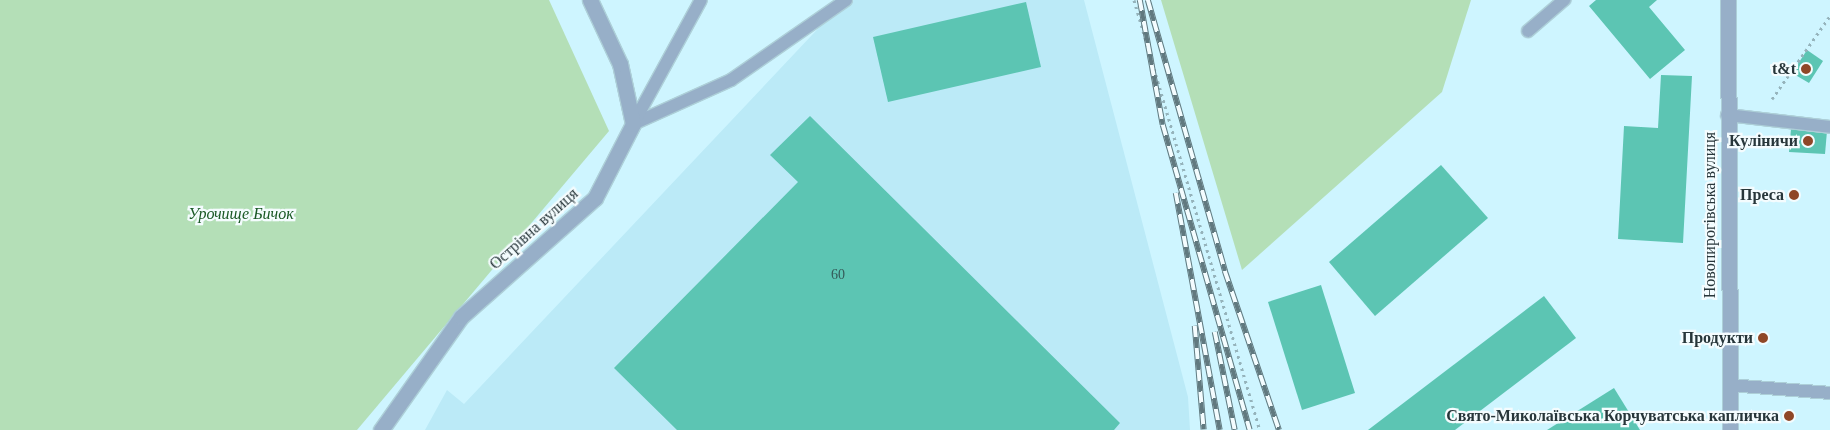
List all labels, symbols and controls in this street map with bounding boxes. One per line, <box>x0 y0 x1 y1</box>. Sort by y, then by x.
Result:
place label: t&t <box>1772 59 1796 79</box>
marker: t&t <box>1800 63 1812 75</box>
place label: Куліничи <box>1729 131 1798 151</box>
street label: Новопирогівська вулиця <box>1700 132 1720 298</box>
marker: Куліничи <box>1802 135 1814 147</box>
street label: Острівна вулиця <box>486 184 582 274</box>
place label: Преса <box>1740 185 1784 205</box>
marker: Преса <box>1788 189 1800 201</box>
park label: Урочище Бичок <box>188 204 294 224</box>
house number: 60 <box>831 267 845 283</box>
place label: Продукти <box>1682 328 1753 348</box>
marker: Продукти <box>1757 332 1769 344</box>
place label: Свято-Миколаївська Корчуватська капличка <box>1446 406 1779 426</box>
marker: Свято-Миколаївська Корчуватська капличка <box>1783 410 1795 422</box>

